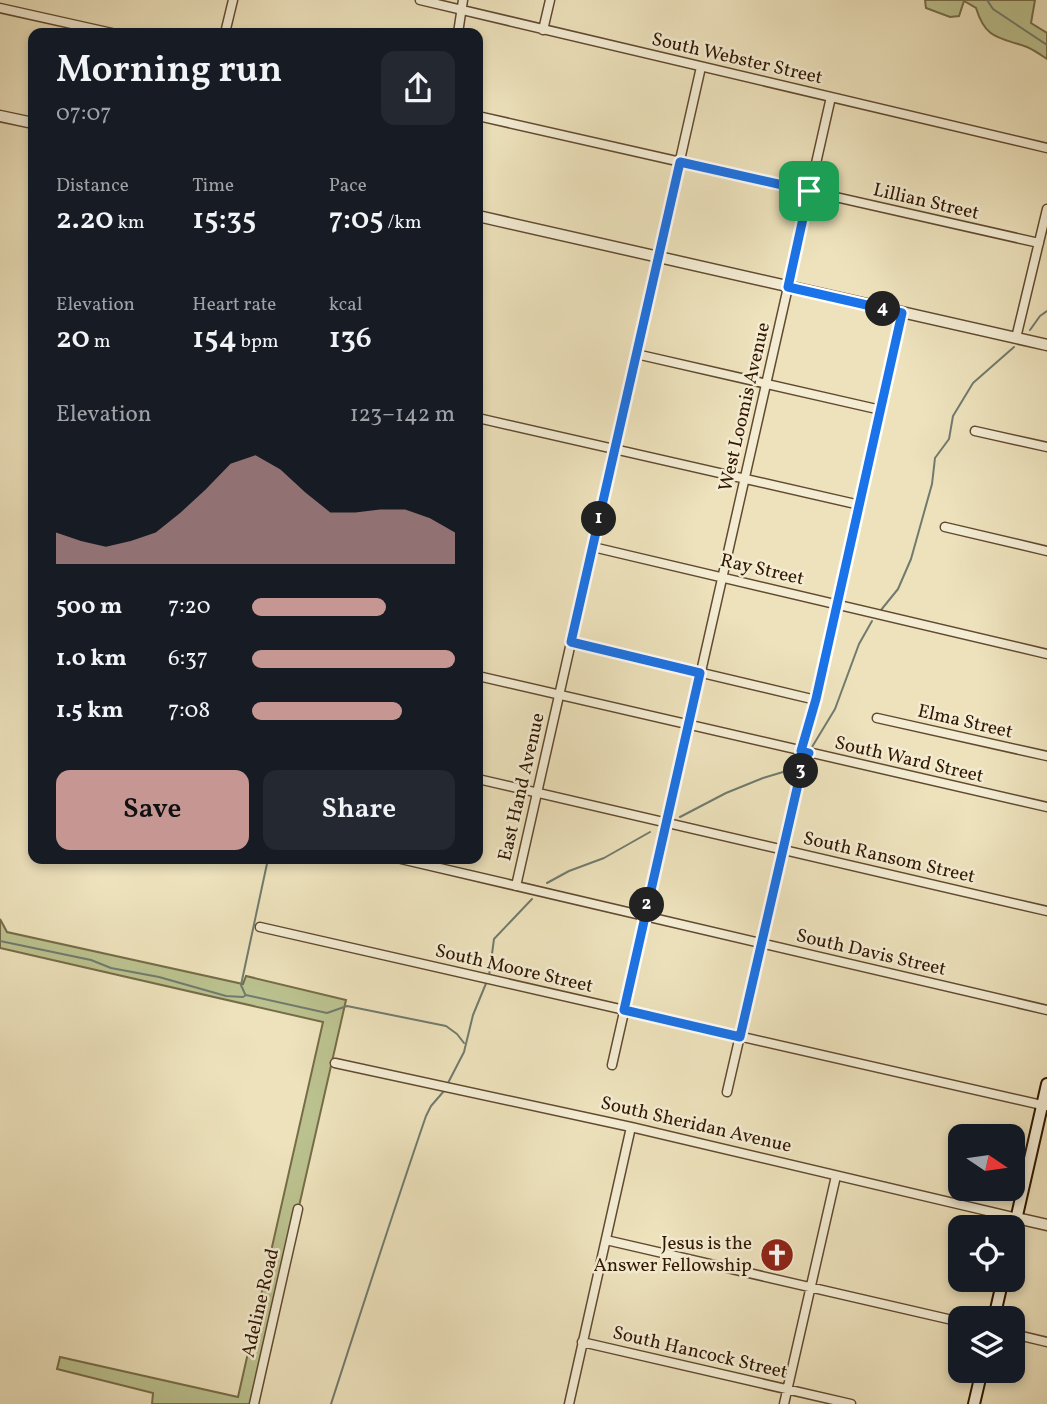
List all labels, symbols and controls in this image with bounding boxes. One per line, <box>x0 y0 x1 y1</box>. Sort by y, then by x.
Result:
street label: South Webster Street <box>649 27 825 91</box>
text: Morning run <box>56 45 282 98</box>
button: share <box>381 51 455 125</box>
text: 07:07 <box>56 98 111 130</box>
pin <box>779 161 839 221</box>
icon: arrive <box>790 172 828 210</box>
text: Distance <box>56 173 129 199</box>
text: Time <box>192 173 234 199</box>
text: Pace <box>329 173 367 199</box>
street label: Lillian Street <box>871 177 982 227</box>
text: 2.20 <box>56 199 114 241</box>
text: 15:35 <box>192 199 256 241</box>
text: 7:05 <box>329 199 384 241</box>
text: km <box>114 210 145 236</box>
text: /km <box>384 210 421 236</box>
text: Elevation <box>56 292 135 318</box>
text: Heart rate <box>192 292 276 318</box>
text: kcal <box>329 292 362 318</box>
pin: 4 <box>866 292 900 326</box>
text: 4 <box>877 295 888 321</box>
text: 20 <box>56 318 90 360</box>
text: 154 <box>192 318 237 360</box>
text: 136 <box>329 318 372 360</box>
street label: West Loomis Avenue <box>713 320 777 494</box>
text: m <box>90 329 111 355</box>
text: bpm <box>237 329 279 355</box>
text: Elevation <box>56 399 152 431</box>
text: 123–142 m <box>350 399 455 431</box>
pin: 1 <box>582 502 616 536</box>
text: 1 <box>595 505 602 531</box>
street label: Ray Street <box>718 548 807 592</box>
text: 500 m <box>56 591 122 623</box>
text: 7:20 <box>168 591 211 623</box>
text: 1.0 km <box>56 643 127 675</box>
text: 6:37 <box>168 643 208 675</box>
text: 1.5 km <box>56 695 123 727</box>
text: 7:08 <box>168 695 210 727</box>
street label: Elma Street <box>915 698 1015 746</box>
street label: East Hand Avenue <box>492 710 552 864</box>
street label: South Ward Street <box>832 730 986 790</box>
pin: 3 <box>784 754 818 788</box>
text: 3 <box>796 757 805 783</box>
button: Save <box>56 770 249 850</box>
button: Share <box>263 770 455 850</box>
street label: South Ransom Street <box>801 826 978 890</box>
pin: 2 <box>630 888 664 922</box>
text: 2 <box>642 891 651 917</box>
street label: South Davis Street <box>793 923 949 983</box>
street label: South Moore Street <box>433 938 596 1000</box>
street label: South Sheridan Avenue <box>598 1090 794 1160</box>
north arrow <box>948 1124 1026 1200</box>
map controls <box>948 1124 1025 1383</box>
button: locate <box>948 1215 1025 1292</box>
place label: Jesus is the Answer Fellowship <box>593 1231 752 1279</box>
church icon: Jesus is the Answer Fellowship <box>758 1236 796 1274</box>
street label: Adeline Road <box>236 1246 286 1360</box>
button: layers <box>948 1306 1025 1383</box>
street label: South Hancock Street <box>610 1320 790 1386</box>

